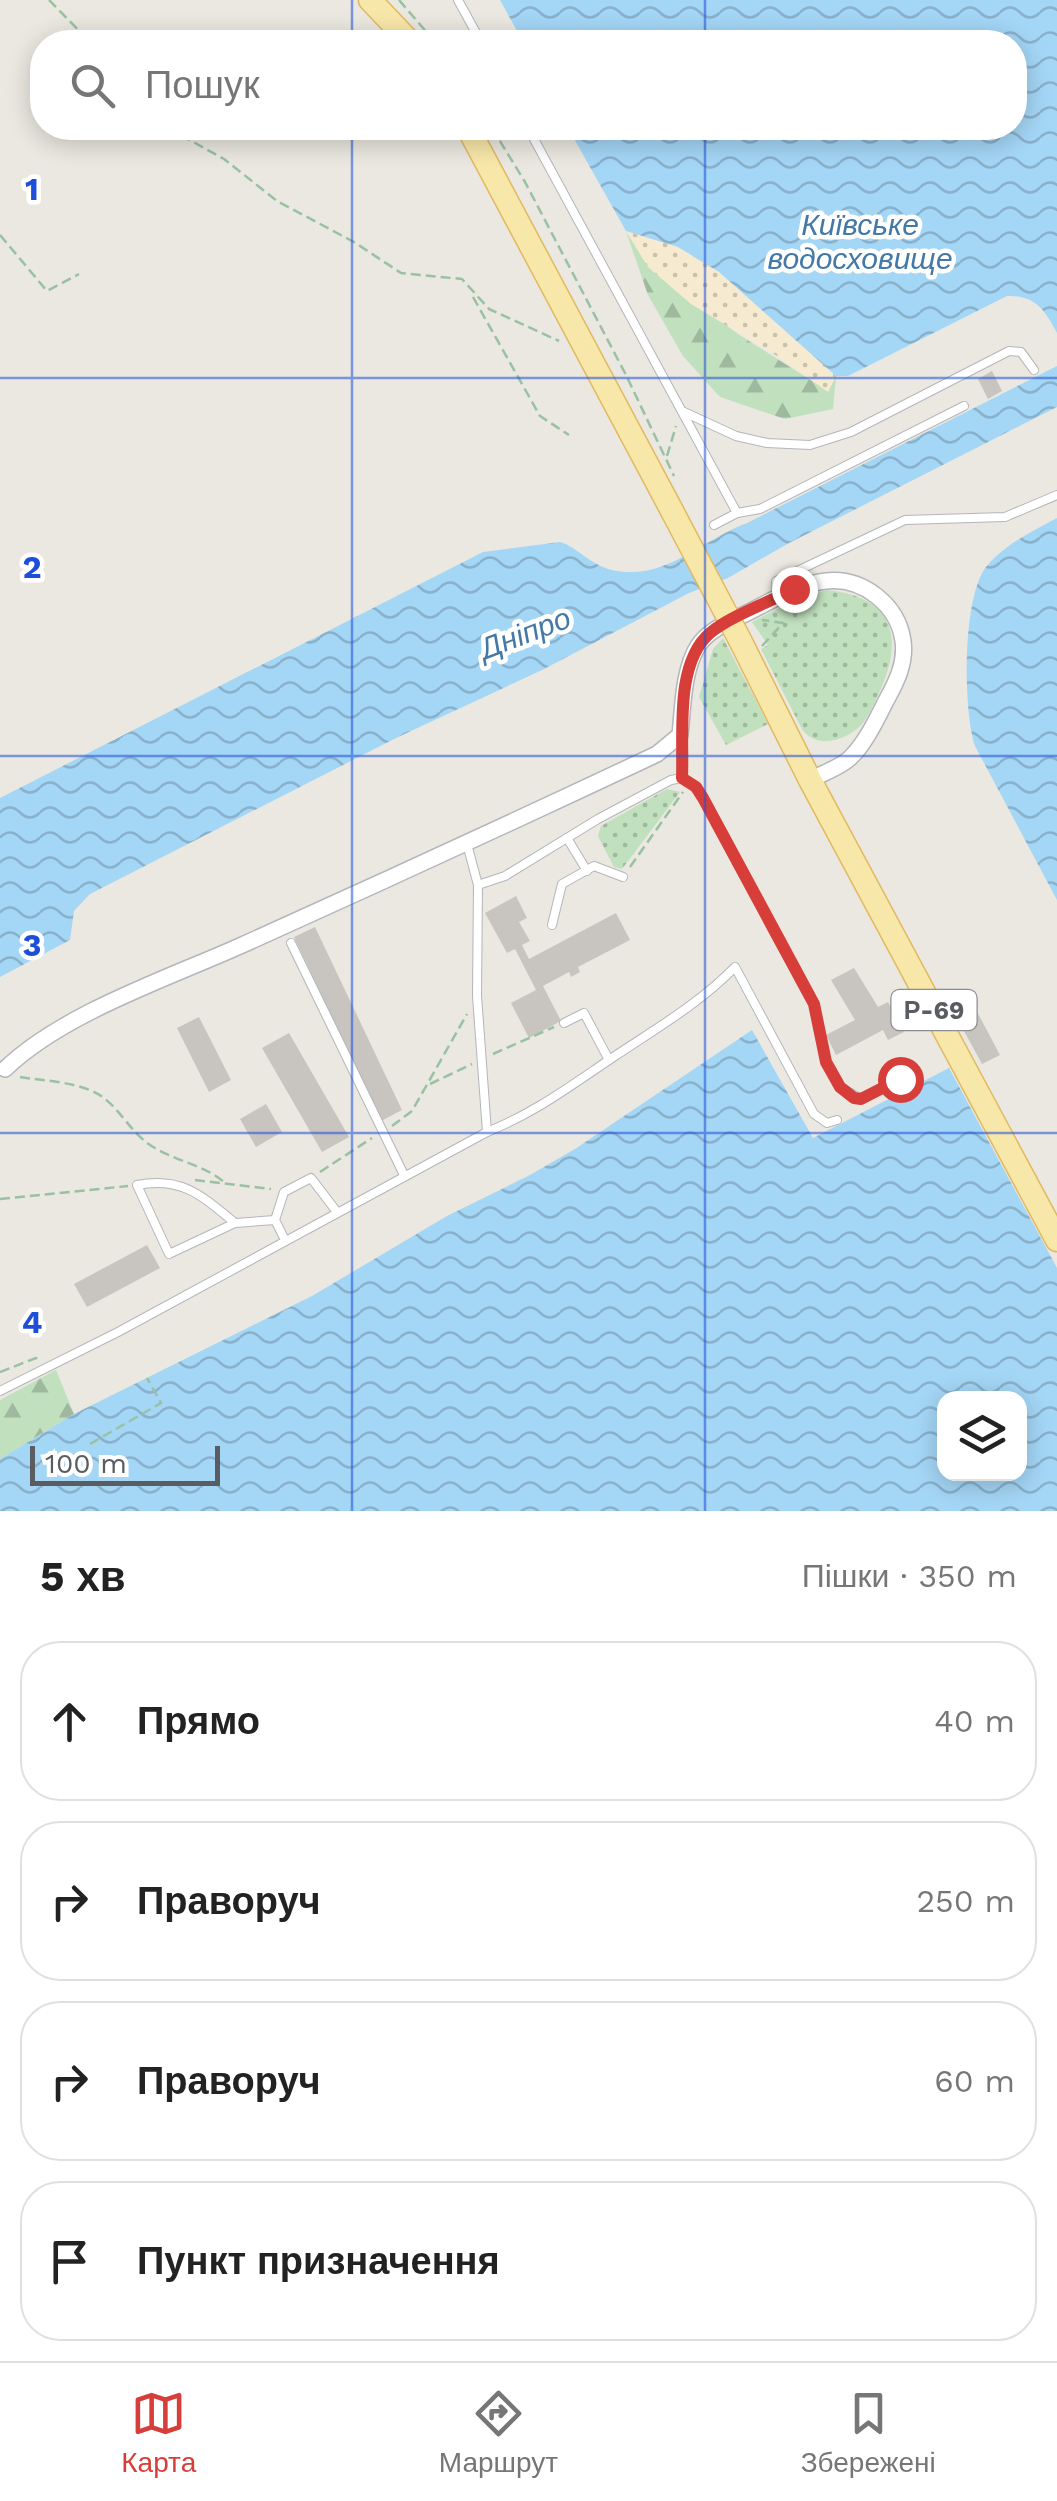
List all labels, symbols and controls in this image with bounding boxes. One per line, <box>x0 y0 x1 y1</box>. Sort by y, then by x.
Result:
search box <box>30 30 1027 140</box>
icon: search <box>65 58 120 113</box>
text: Пошук <box>145 63 260 107</box>
text: 1 <box>25 170 39 208</box>
water label: Київське водосховище <box>767 207 953 276</box>
text: 2 <box>22 548 42 586</box>
route end <box>772 567 818 613</box>
water label: Дніпро <box>472 600 575 667</box>
text: 3 <box>23 926 41 964</box>
road number: Р-69 <box>892 990 976 1030</box>
route start <box>878 1057 924 1103</box>
text: 4 <box>22 1303 42 1341</box>
map controls <box>937 1391 1027 1481</box>
button: layers <box>937 1391 1027 1481</box>
scale bar <box>30 1441 220 1486</box>
text: 100 m <box>45 1447 127 1480</box>
text: 5 хв <box>40 1552 126 1601</box>
text: Пішки · 350 m <box>802 1557 1017 1595</box>
icon: ahead <box>42 1694 97 1749</box>
text: Прямо <box>137 1699 260 1743</box>
text: 40 m <box>934 1702 1015 1740</box>
icon: right <box>42 1874 97 1929</box>
text: Праворуч <box>137 1879 321 1923</box>
text: 250 m <box>916 1882 1015 1920</box>
icon: right <box>42 2054 97 2109</box>
text: Праворуч <box>137 2059 321 2103</box>
text: 60 m <box>934 2062 1015 2100</box>
icon: arrive <box>42 2234 97 2289</box>
text: Пункт призначення <box>137 2239 500 2283</box>
tab: Карта <box>121 2386 196 2479</box>
tab: Маршрут <box>439 2386 558 2479</box>
tab: Збережені <box>801 2386 936 2479</box>

